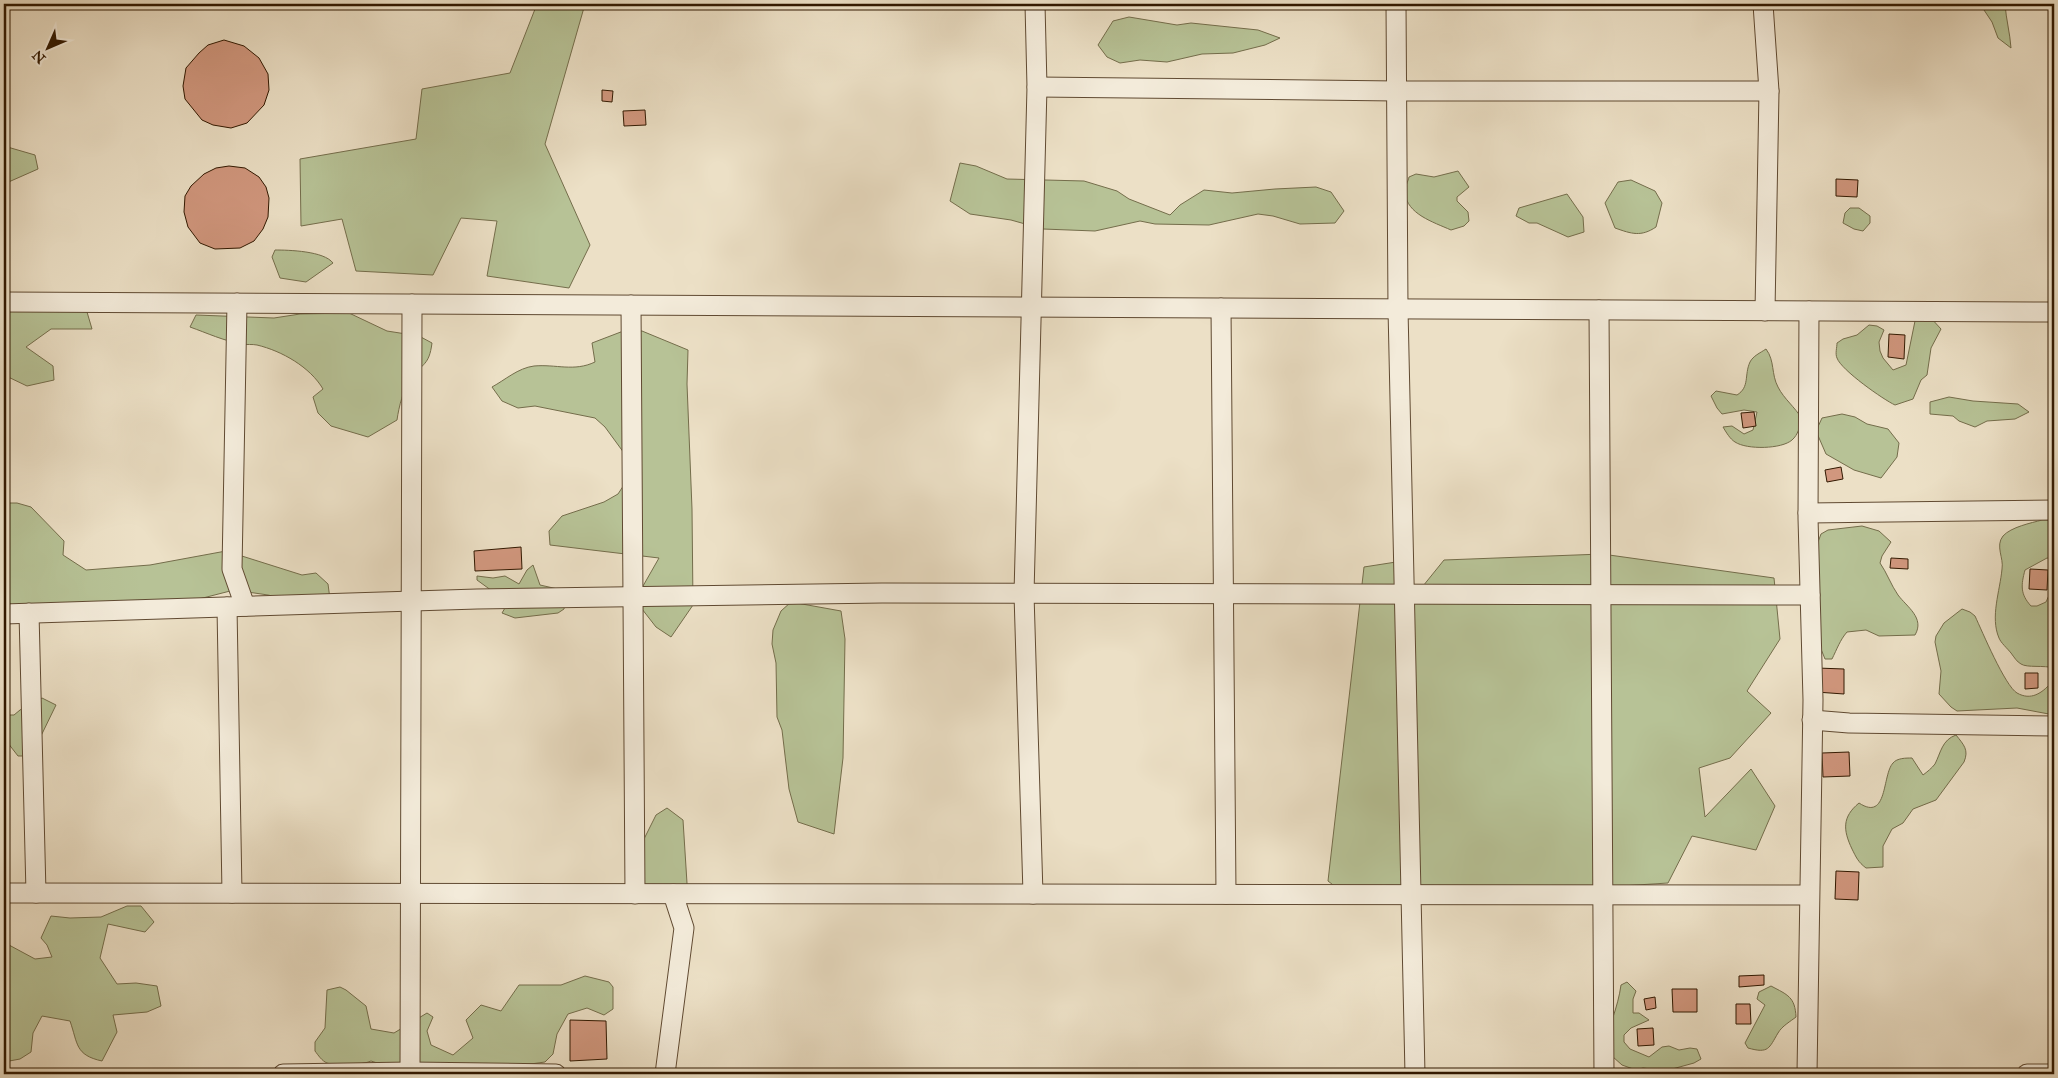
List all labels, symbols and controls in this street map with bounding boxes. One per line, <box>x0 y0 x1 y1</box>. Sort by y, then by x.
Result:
north arrow <box>22 22 72 72</box>
text: N <box>29 47 49 67</box>

